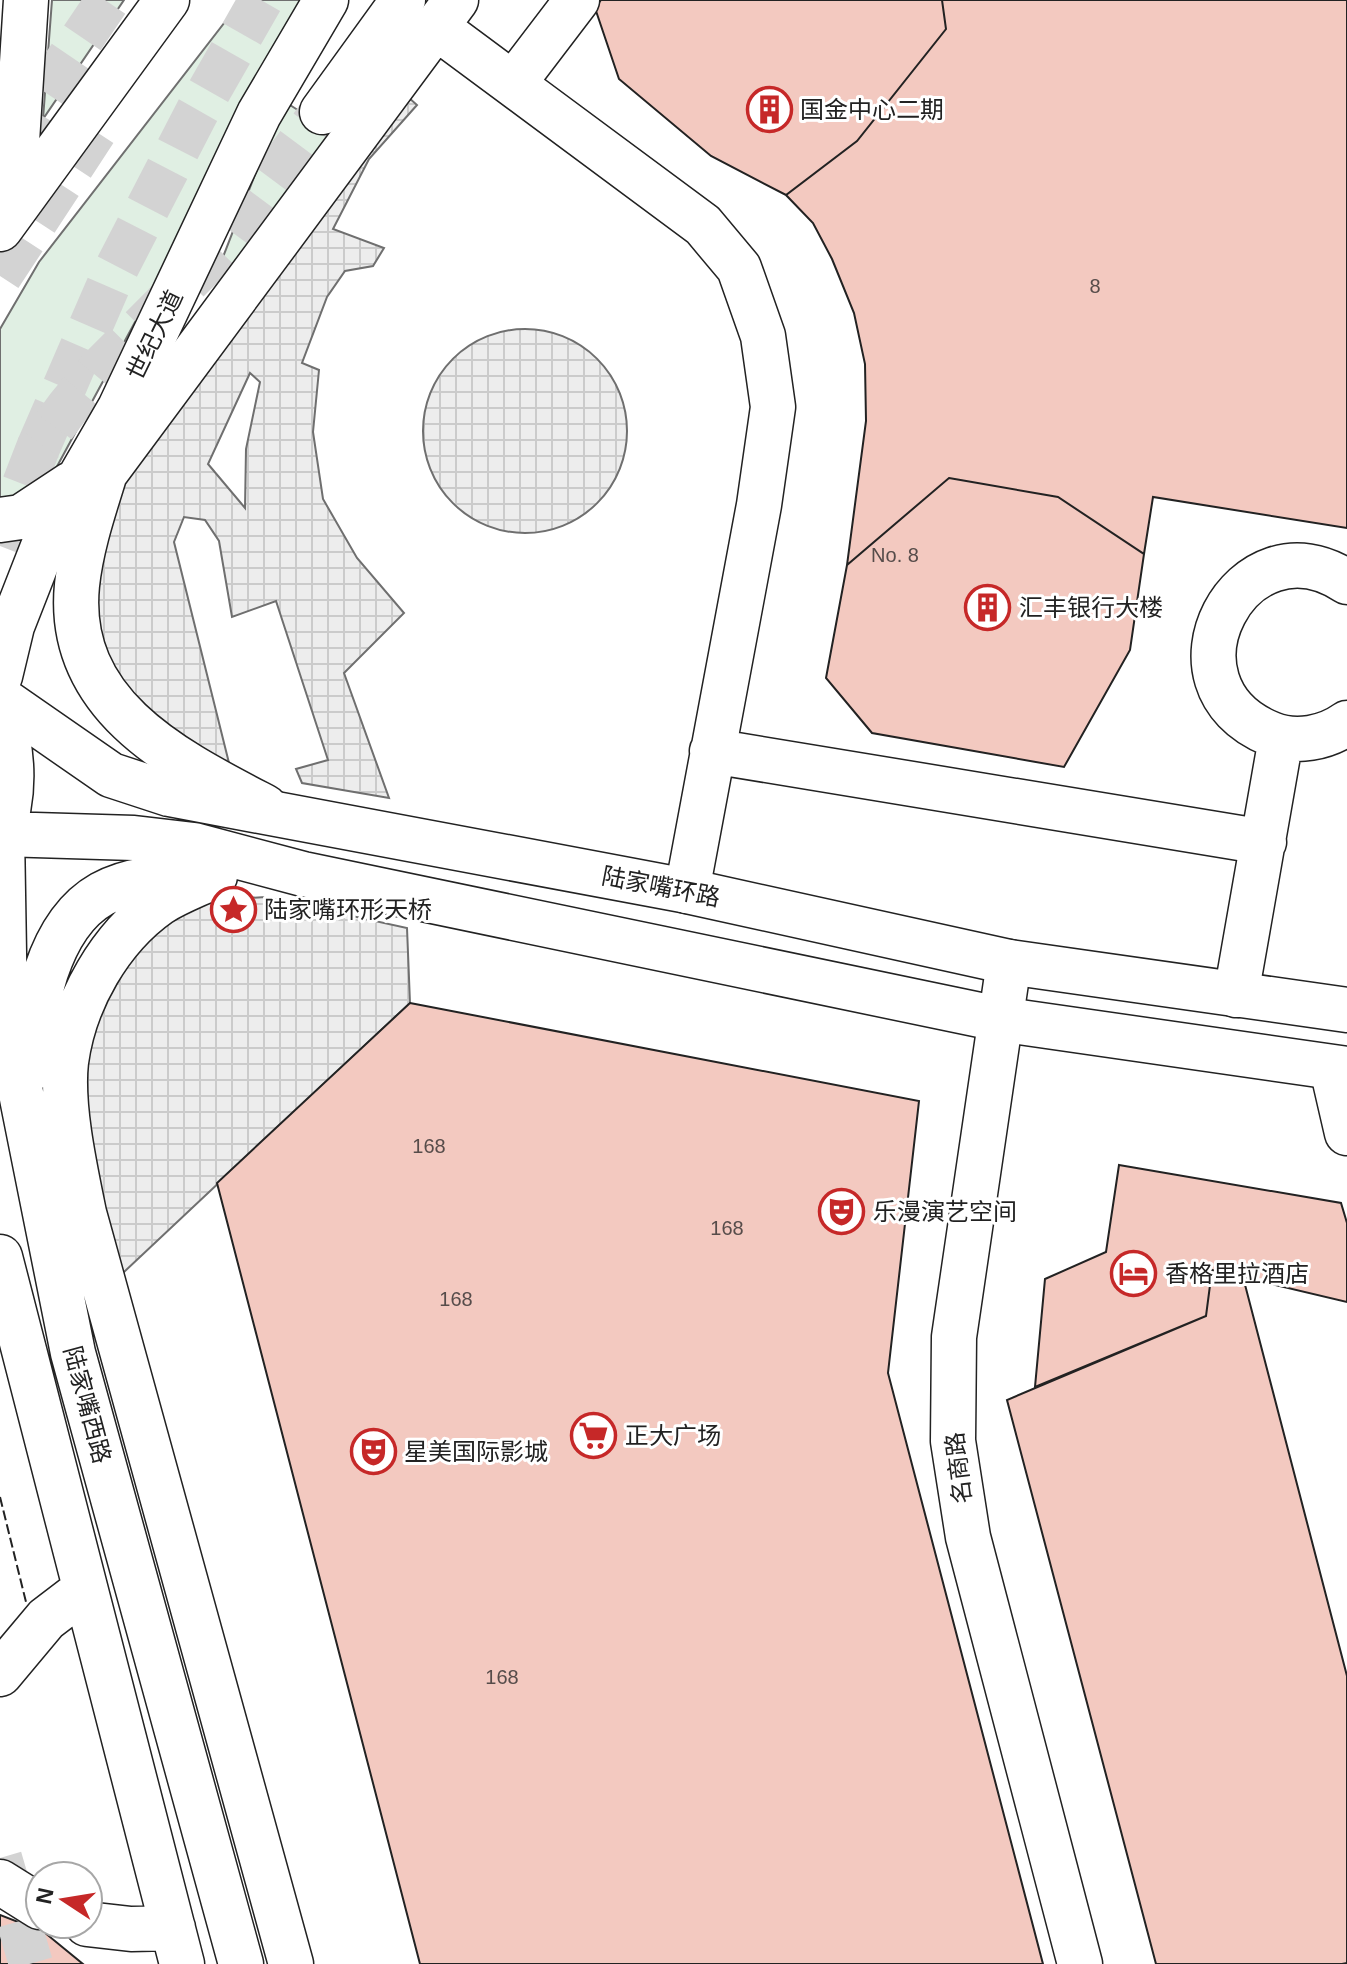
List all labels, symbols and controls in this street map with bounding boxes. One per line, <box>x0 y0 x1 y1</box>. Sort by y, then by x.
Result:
building icon: 国金中心二期 <box>745 86 793 134</box>
place label: 国金中心二期 <box>800 96 944 123</box>
house number: 8 <box>1089 275 1101 297</box>
street label: 世纪大道 <box>121 286 188 384</box>
house number: No. 8 <box>871 544 919 566</box>
building icon: 汇丰银行大楼 <box>964 584 1012 632</box>
place label: 汇丰银行大楼 <box>1019 594 1163 621</box>
street label: 陆家嘴环路 <box>600 862 723 911</box>
place icon: 陆家嘴环形天桥 <box>209 886 257 934</box>
place label: 陆家嘴环形天桥 <box>264 896 432 923</box>
house number: 168 <box>412 1135 446 1157</box>
theatre icon: 乐漫演艺空间 <box>818 1188 866 1236</box>
place label: 乐漫演艺空间 <box>873 1198 1017 1225</box>
house number: 168 <box>710 1217 744 1239</box>
hotel icon: 香格里拉酒店 <box>1110 1250 1158 1298</box>
place label: 香格里拉酒店 <box>1165 1260 1309 1287</box>
house number: 168 <box>439 1288 473 1310</box>
street label: 陆家嘴西路 <box>59 1343 116 1466</box>
supermarket icon: 正大广场 <box>570 1412 618 1460</box>
place label: 正大广场 <box>625 1422 721 1449</box>
theatre icon: 星美国际影城 <box>349 1428 397 1476</box>
street label: 名商路 <box>941 1431 976 1505</box>
place label: 星美国际影城 <box>404 1438 548 1465</box>
house number: 168 <box>485 1666 519 1688</box>
north arrow <box>24 1860 104 1940</box>
text: N <box>31 1886 59 1906</box>

